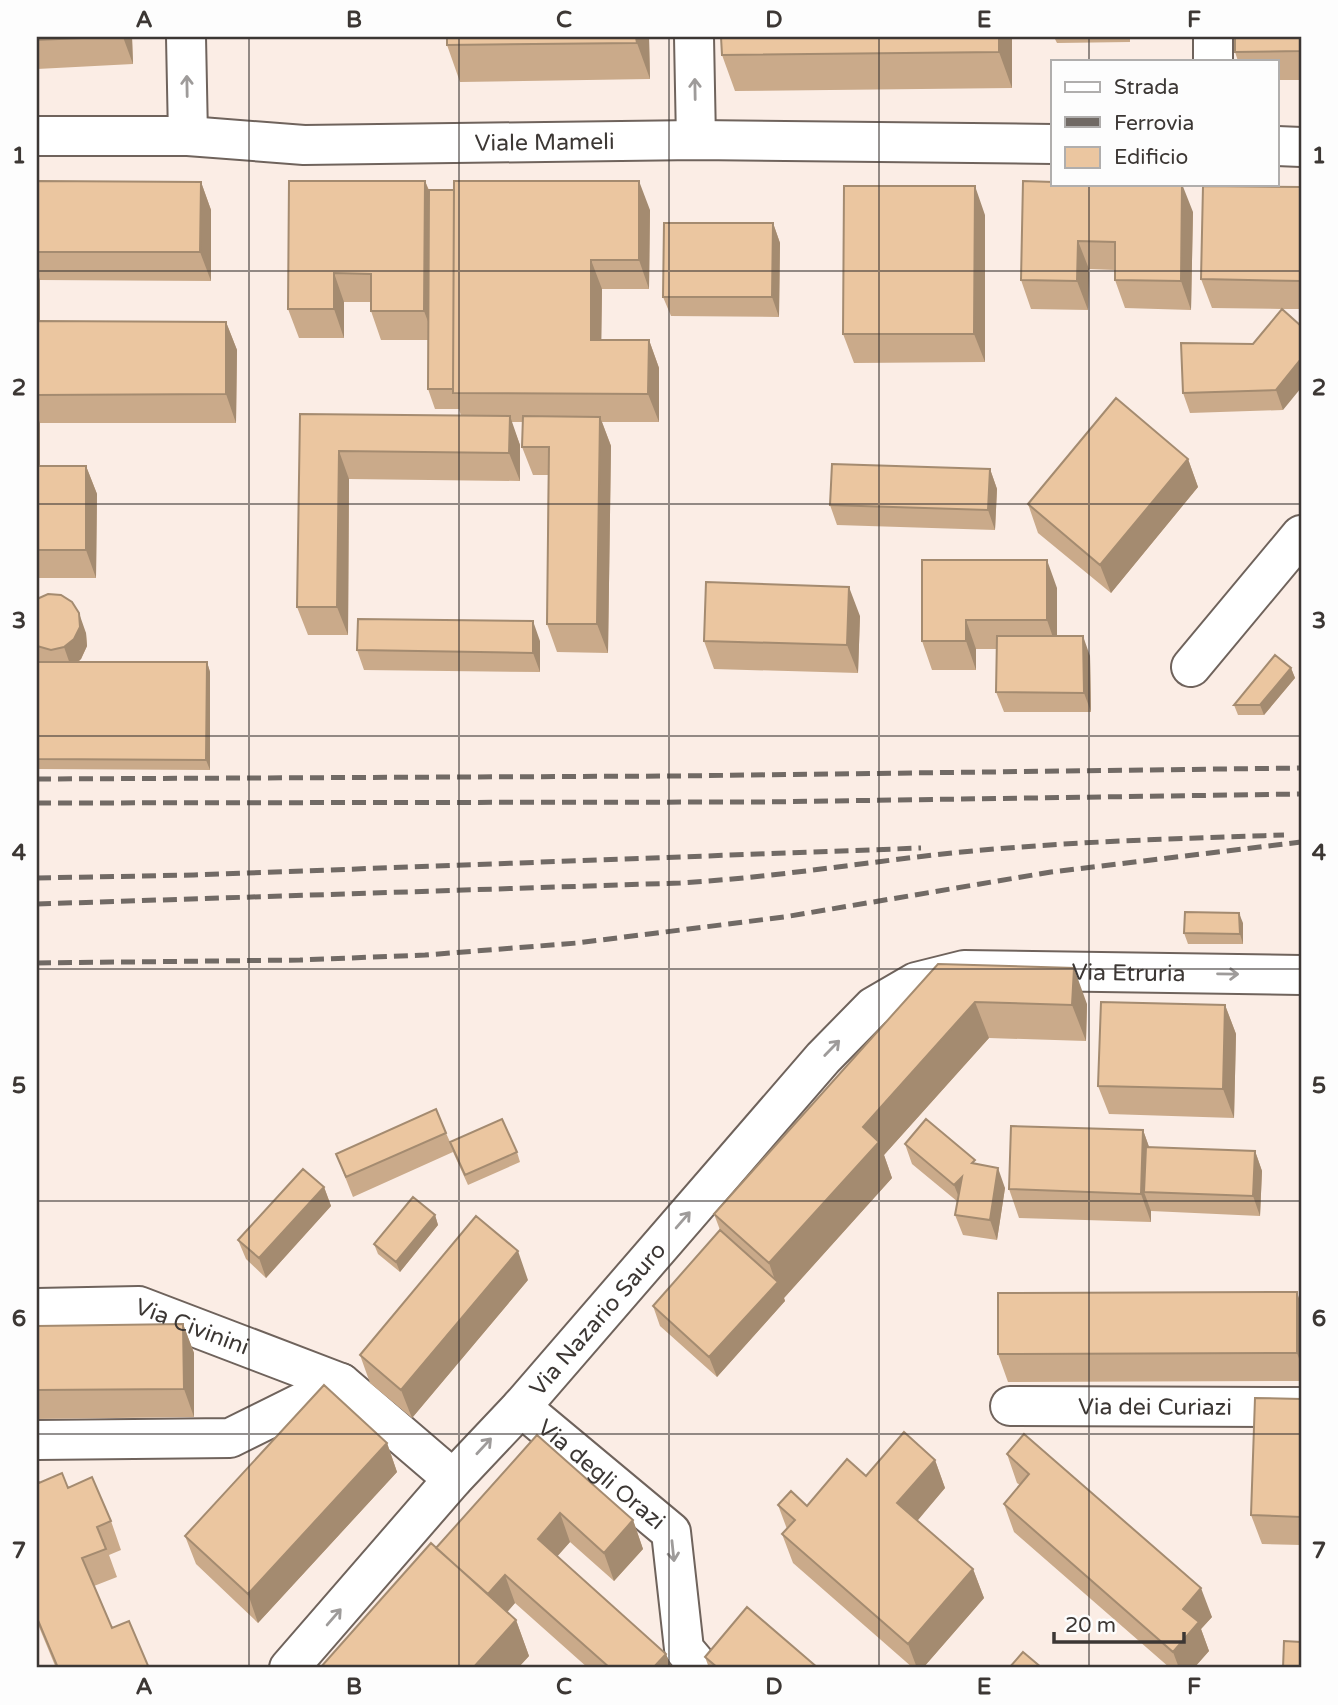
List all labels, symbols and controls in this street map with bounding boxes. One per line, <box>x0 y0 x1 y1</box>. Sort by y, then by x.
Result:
text: A <box>135 6 153 34</box>
text: B <box>346 6 362 34</box>
text: C <box>556 6 572 34</box>
text: D <box>765 6 783 34</box>
text: E <box>977 6 991 34</box>
text: F <box>1187 6 1201 34</box>
legend <box>1051 60 1278 186</box>
one-way arrow <box>180 75 193 98</box>
text: Strada <box>1114 75 1179 100</box>
one-way arrow <box>688 77 702 100</box>
text: Ferrovia <box>1114 111 1194 136</box>
street label: Viale Mameli <box>475 128 615 158</box>
text: 1 <box>12 142 26 170</box>
text: 1 <box>1312 142 1326 170</box>
text: Edificio <box>1114 145 1188 170</box>
text: 2 <box>12 374 26 402</box>
text: 2 <box>1312 374 1326 402</box>
text: 3 <box>12 607 26 635</box>
text: 3 <box>1312 607 1326 635</box>
text: 4 <box>12 839 27 867</box>
text: 4 <box>1312 839 1327 867</box>
street label: Via Etruria <box>1071 959 1186 988</box>
one-way arrow <box>1216 967 1239 981</box>
one-way arrow <box>824 1040 841 1057</box>
text: 5 <box>12 1072 26 1100</box>
text: 5 <box>1312 1072 1326 1100</box>
one-way arrow <box>675 1211 691 1229</box>
street label: Via Nazario Sauro <box>524 1237 672 1402</box>
street label: Via Civinini <box>131 1293 253 1362</box>
text: 6 <box>12 1305 26 1333</box>
text: 6 <box>1312 1305 1326 1333</box>
street label: Via dei Curiazi <box>1078 1393 1232 1422</box>
street label: Via degli Orazi <box>532 1414 670 1536</box>
one-way arrow <box>476 1437 492 1455</box>
text: 7 <box>12 1537 26 1565</box>
text: 7 <box>1312 1537 1326 1565</box>
one-way arrow <box>667 1539 680 1562</box>
scale bar <box>1054 1600 1184 1644</box>
one-way arrow <box>326 1608 342 1626</box>
text: 20 m <box>1065 1613 1116 1638</box>
text: A <box>135 1673 153 1701</box>
text: B <box>346 1673 362 1701</box>
text: C <box>556 1673 572 1701</box>
text: D <box>765 1673 783 1701</box>
text: E <box>977 1673 991 1701</box>
text: F <box>1187 1673 1201 1701</box>

